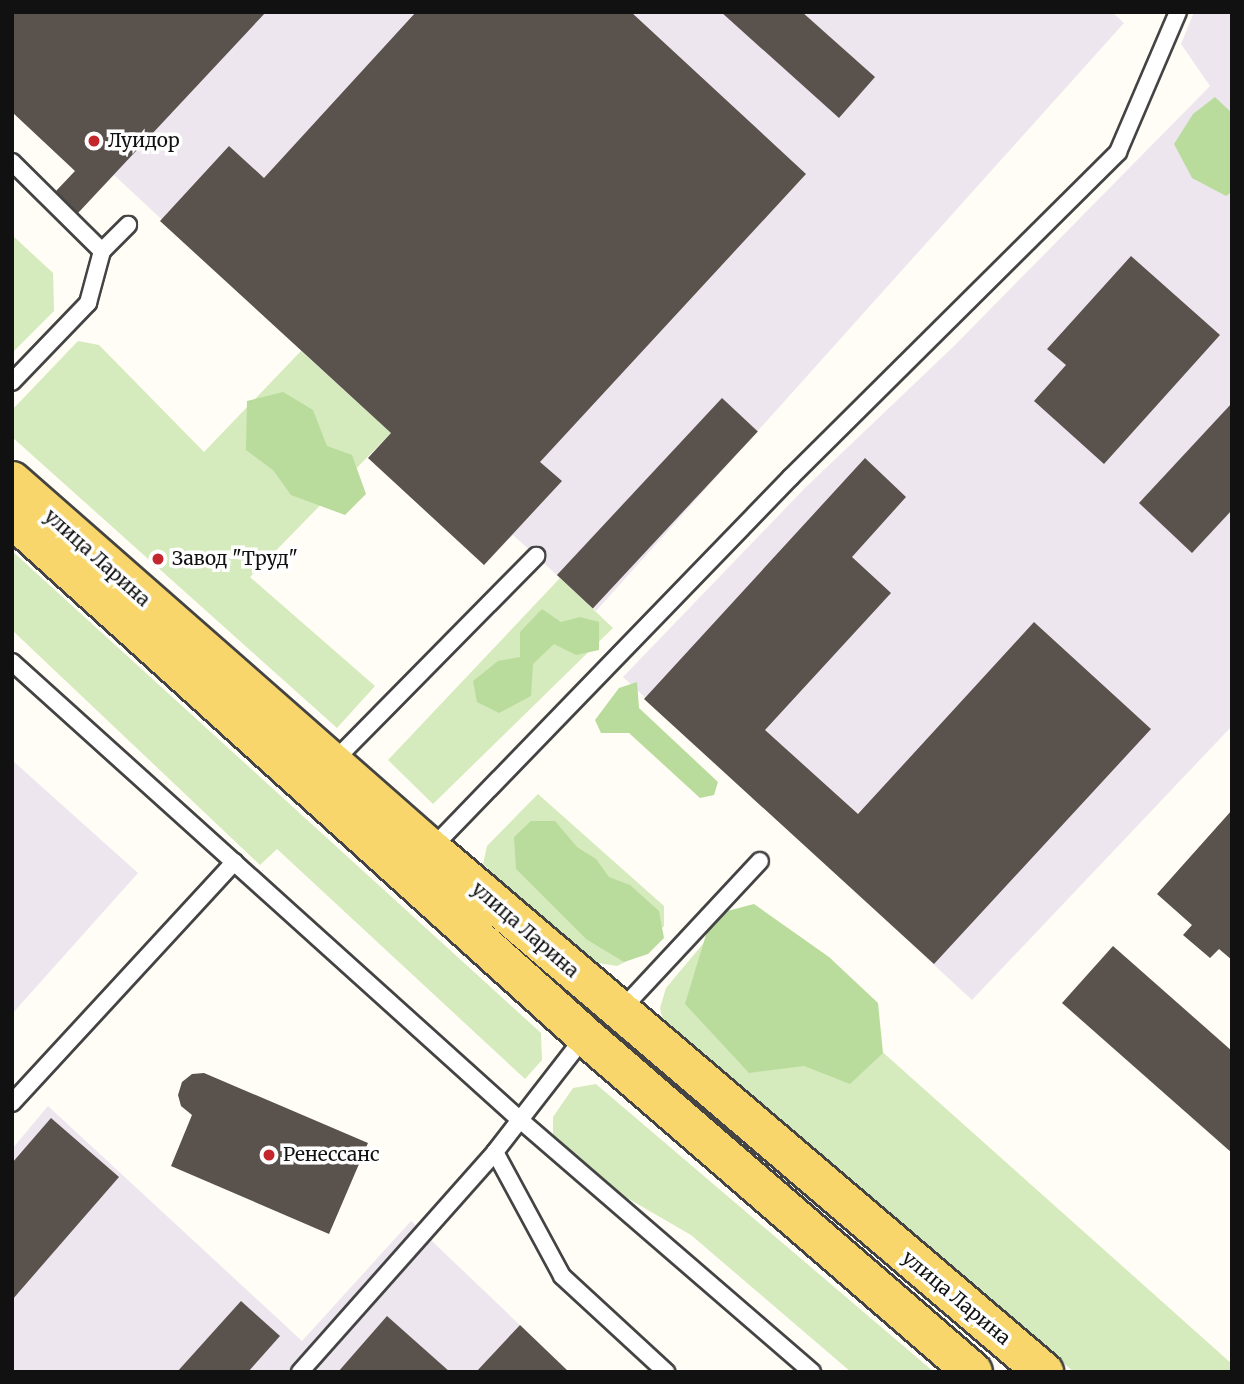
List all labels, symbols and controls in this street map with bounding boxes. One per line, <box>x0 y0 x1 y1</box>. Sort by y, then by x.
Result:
place label: Луидор <box>108 130 180 152</box>
marker: Луидор <box>86 133 102 149</box>
street label: улица Ларина <box>40 505 154 611</box>
place label: Завод "Труд" <box>172 548 298 570</box>
marker: Завод "Труд" <box>150 551 166 567</box>
street label: улица Ларина <box>467 877 583 983</box>
place label: Ренессанс <box>283 1144 380 1166</box>
marker: Ренессанс <box>261 1147 277 1163</box>
street label: улица Ларина <box>897 1246 1015 1350</box>

